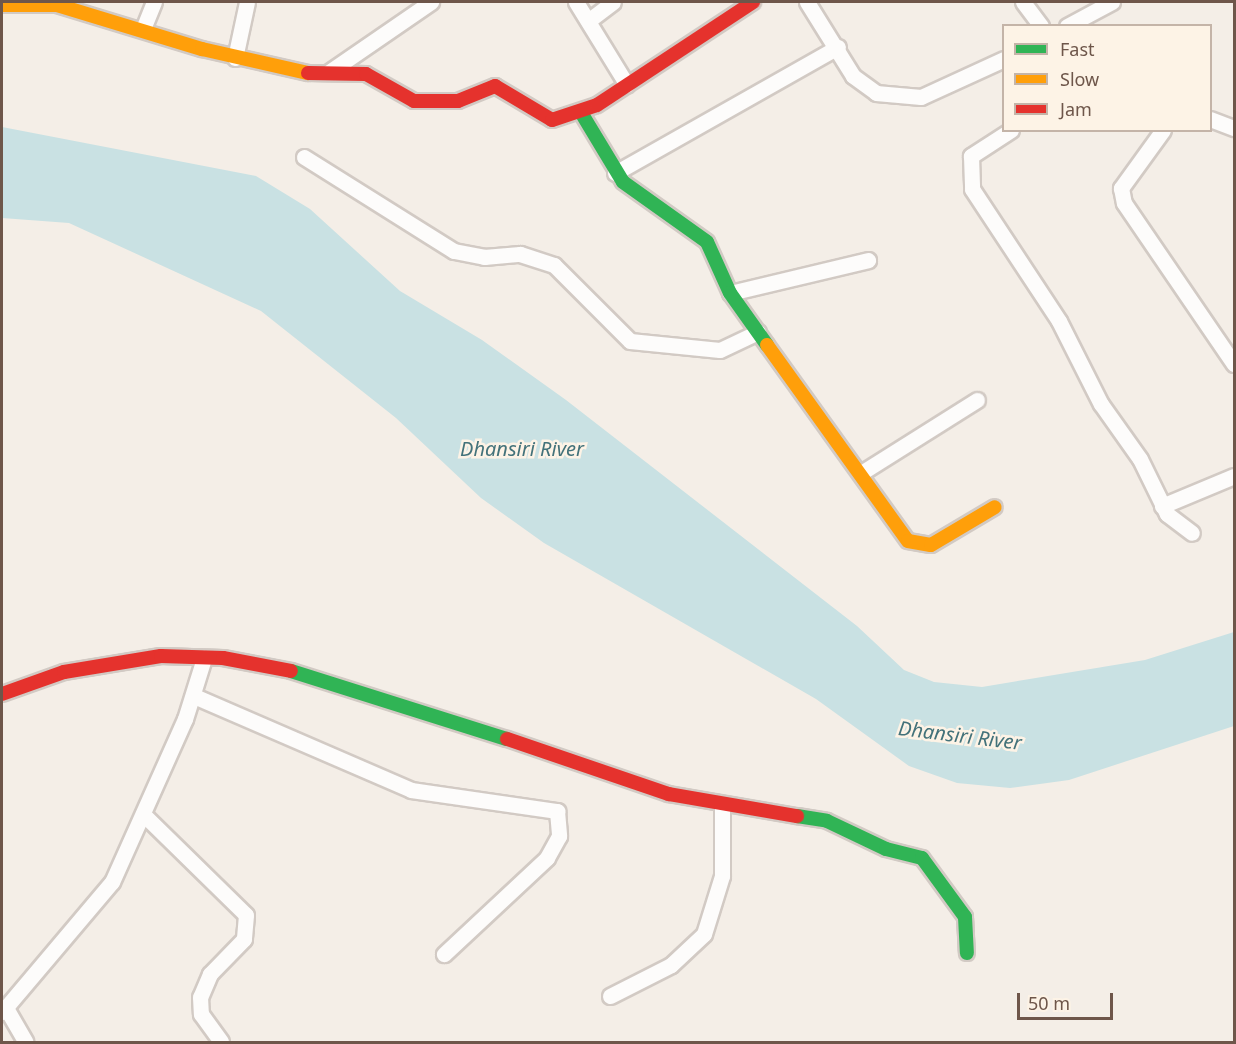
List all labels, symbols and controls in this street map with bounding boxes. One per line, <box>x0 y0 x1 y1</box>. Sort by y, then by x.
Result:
legend <box>1002 24 1212 132</box>
text: Fast <box>1060 37 1095 61</box>
text: Slow <box>1060 67 1099 91</box>
text: Jam <box>1060 97 1092 121</box>
water label: Dhansiri River <box>460 436 584 460</box>
water label: Dhansiri River <box>897 716 1023 754</box>
scale bar <box>1020 981 1116 1019</box>
text: 50 m <box>1028 991 1070 1015</box>

